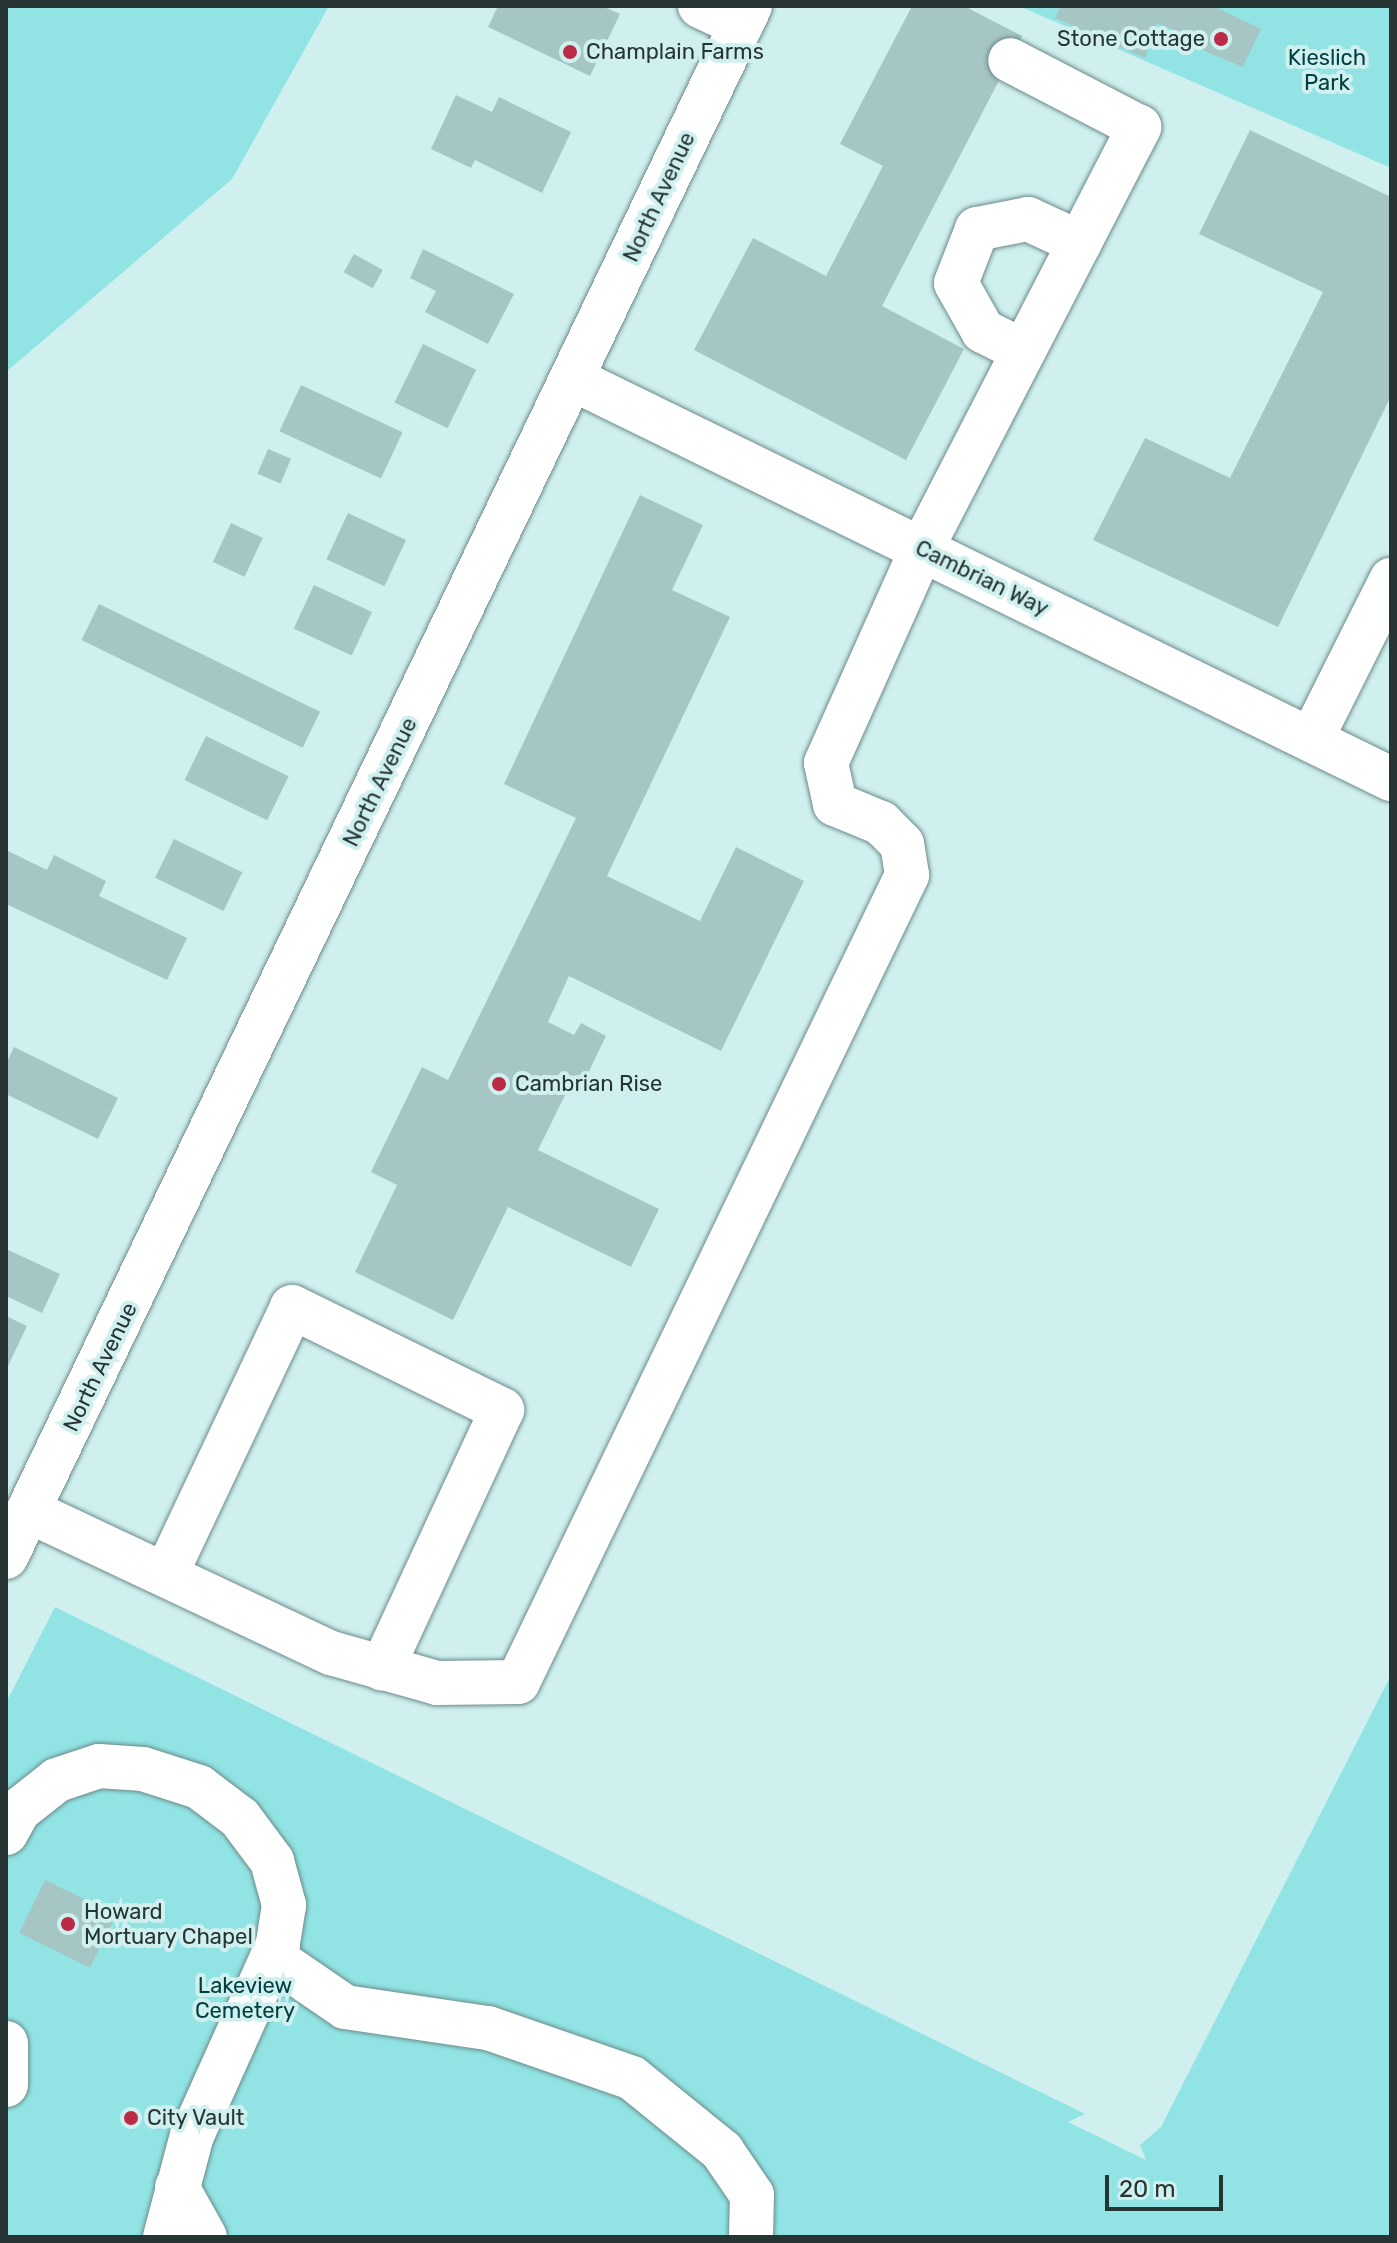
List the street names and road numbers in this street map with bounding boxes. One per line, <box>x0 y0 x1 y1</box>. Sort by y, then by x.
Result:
street label: North Avenue <box>617 128 701 266</box>
street label: Cambrian Way <box>911 534 1053 622</box>
street label: North Avenue <box>337 713 423 851</box>
street label: North Avenue <box>57 1298 143 1436</box>

